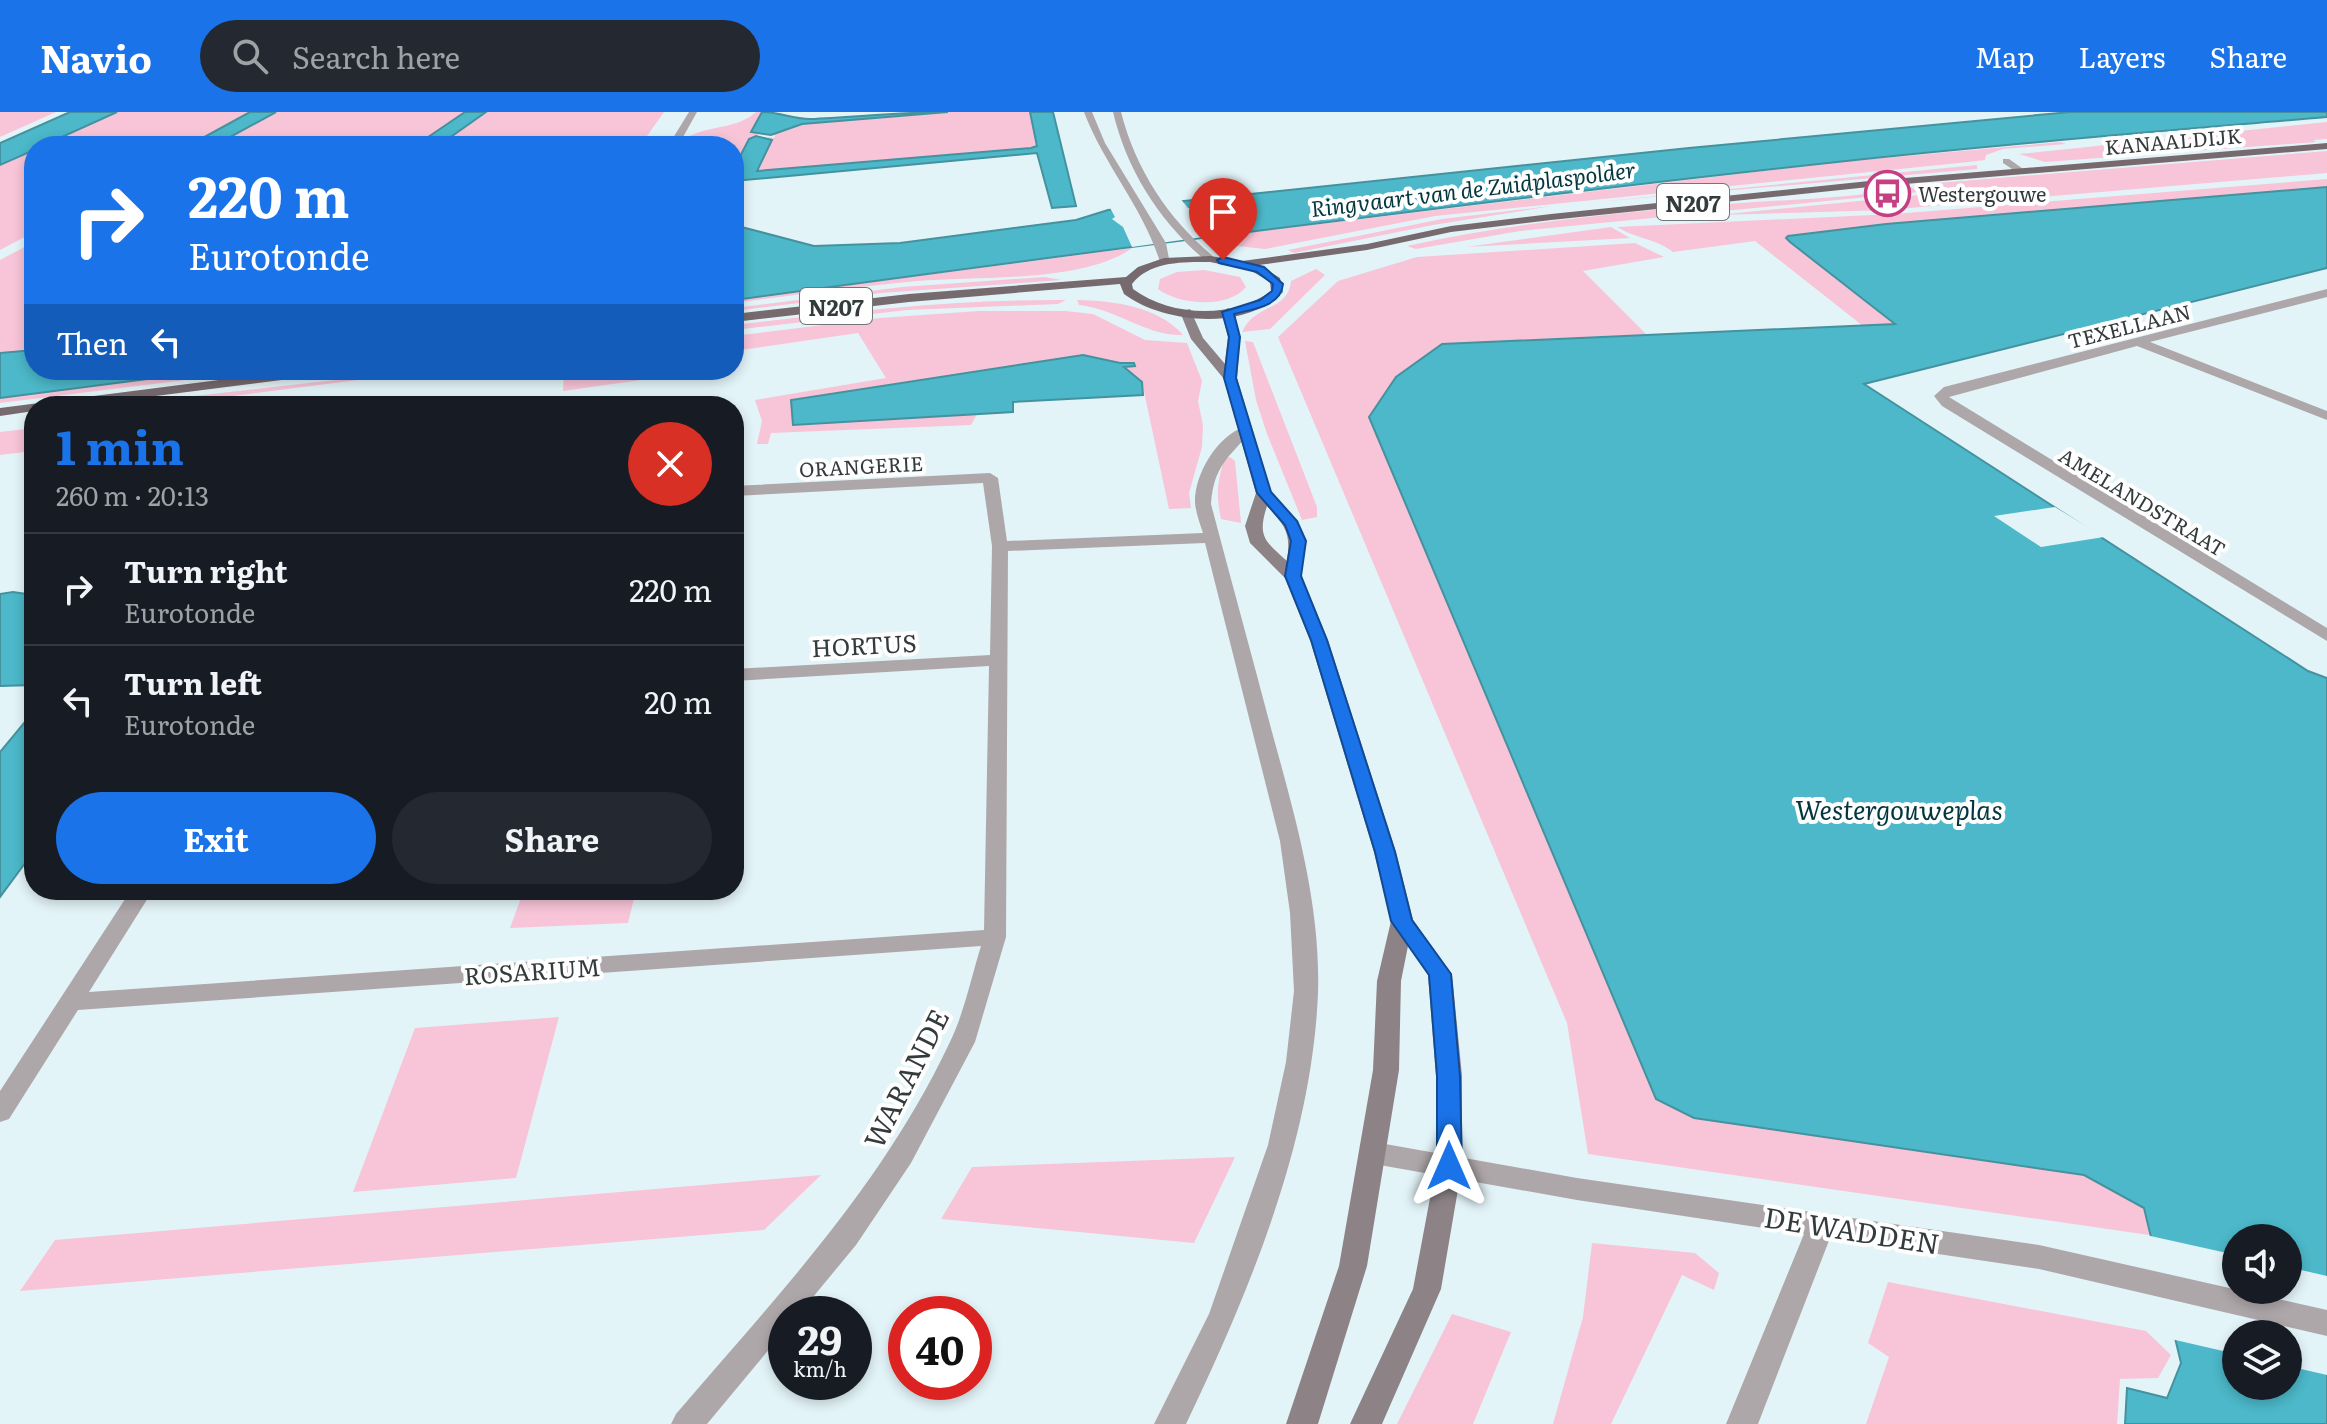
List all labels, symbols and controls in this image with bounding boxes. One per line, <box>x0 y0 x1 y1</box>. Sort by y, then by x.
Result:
search box <box>200 20 760 92</box>
text: Navio <box>40 28 152 85</box>
icon: search <box>228 34 272 78</box>
text: Search here <box>292 34 460 78</box>
text: Map <box>1975 35 2034 77</box>
text: Layers <box>2078 35 2165 77</box>
text: Share <box>2209 35 2287 77</box>
street label: KANAALDIJK <box>2103 119 2243 161</box>
text: 220 m <box>188 152 350 235</box>
water label: Ringvaart van de Zuidplaspolder <box>1309 152 1637 224</box>
icon: right <box>56 168 160 272</box>
bus stop icon: Westergouwe <box>1863 169 1911 217</box>
pin <box>1189 178 1257 260</box>
place label: Westergouwe <box>1918 178 2046 208</box>
road number: N207 <box>1657 184 1729 220</box>
icon: arrive <box>1201 190 1245 234</box>
text: Eurotonde <box>188 228 370 281</box>
road number: N207 <box>800 288 872 324</box>
street label: TEXELLAAN <box>2064 295 2194 355</box>
text: Then <box>56 320 128 364</box>
icon: left <box>144 320 188 364</box>
text: 1 min <box>56 409 184 480</box>
button: close <box>628 422 712 506</box>
street label: AMELANDSTRAAT <box>2054 439 2232 563</box>
street label: ORANGERIE <box>798 447 924 483</box>
text: 260 m · 20:13 <box>56 475 209 514</box>
text: Turn right <box>124 548 288 592</box>
icon: right <box>56 567 100 611</box>
text: 220 m <box>629 567 712 611</box>
text: Eurotonde <box>124 592 255 631</box>
street label: HORTUS <box>811 624 917 664</box>
text: Turn left <box>124 660 262 704</box>
icon: left <box>56 679 100 723</box>
text: 20 m <box>644 679 712 723</box>
text: Eurotonde <box>124 704 255 743</box>
water label: Westergouweplas <box>1795 789 2003 828</box>
button: Exit <box>56 792 376 884</box>
button: Share <box>392 792 712 884</box>
street label: ROSARIUM <box>463 948 601 992</box>
street label: WARANDE <box>852 1001 958 1155</box>
position arrow <box>1407 1124 1491 1208</box>
street label: DE WADDEN <box>1761 1194 1943 1264</box>
map controls <box>2222 1224 2302 1400</box>
button: sound <box>2222 1224 2302 1304</box>
speed limit sign: 40 <box>888 1296 992 1400</box>
text: 29 <box>798 1308 842 1367</box>
button: layers <box>2222 1320 2302 1400</box>
text: km/h <box>793 1353 847 1383</box>

